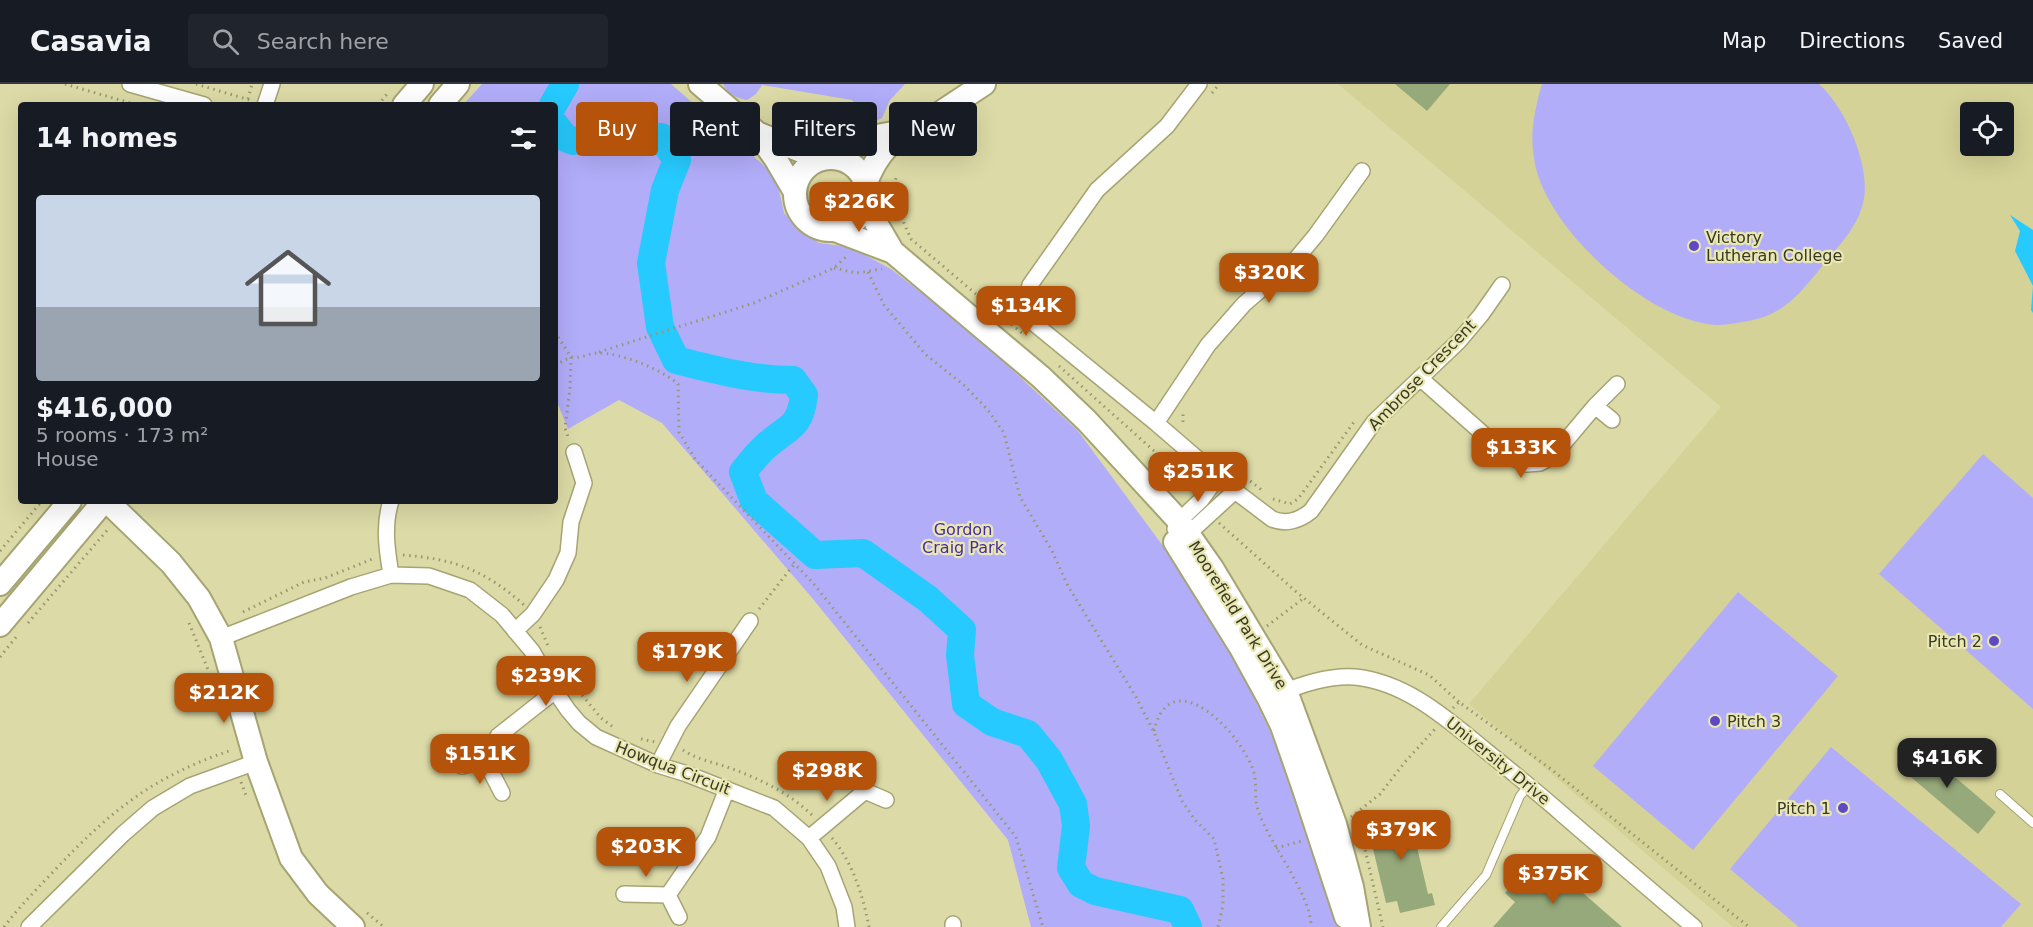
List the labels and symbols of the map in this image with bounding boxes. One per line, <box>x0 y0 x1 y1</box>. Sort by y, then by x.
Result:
pin: $226K <box>817 182 901 233</box>
place label: Victory Lutheran College <box>1706 228 1842 265</box>
marker: Victory Lutheran College <box>1687 239 1701 253</box>
pin: $320K <box>1227 253 1311 304</box>
pin: $134K <box>984 286 1068 337</box>
street label: Ambrose Crescent <box>1364 316 1480 434</box>
pin: $133K <box>1479 428 1563 479</box>
pin: $251K <box>1156 452 1240 503</box>
park label: Gordon Craig Park <box>922 520 1005 557</box>
street label: Moorefield Park Drive <box>1185 537 1291 693</box>
pin: $179K <box>645 632 729 683</box>
place label: Pitch 2 <box>1928 632 1982 651</box>
marker: Pitch 2 <box>1987 634 2001 648</box>
pin: $239K <box>504 656 588 707</box>
pin: $212K <box>182 673 266 724</box>
place label: Pitch 3 <box>1727 712 1781 731</box>
street label: University Drive <box>1442 713 1554 809</box>
marker: Pitch 3 <box>1708 714 1722 728</box>
pin: $151K <box>438 734 522 785</box>
street label: Howqua Circuit <box>613 737 733 799</box>
pin: $416K <box>1905 738 1989 789</box>
pin: $298K <box>785 751 869 802</box>
place label: Pitch 1 <box>1777 799 1831 818</box>
marker: Pitch 1 <box>1836 801 1850 815</box>
pin: $379K <box>1359 810 1443 861</box>
pin: $203K <box>604 827 688 878</box>
pin: $375K <box>1511 854 1595 905</box>

